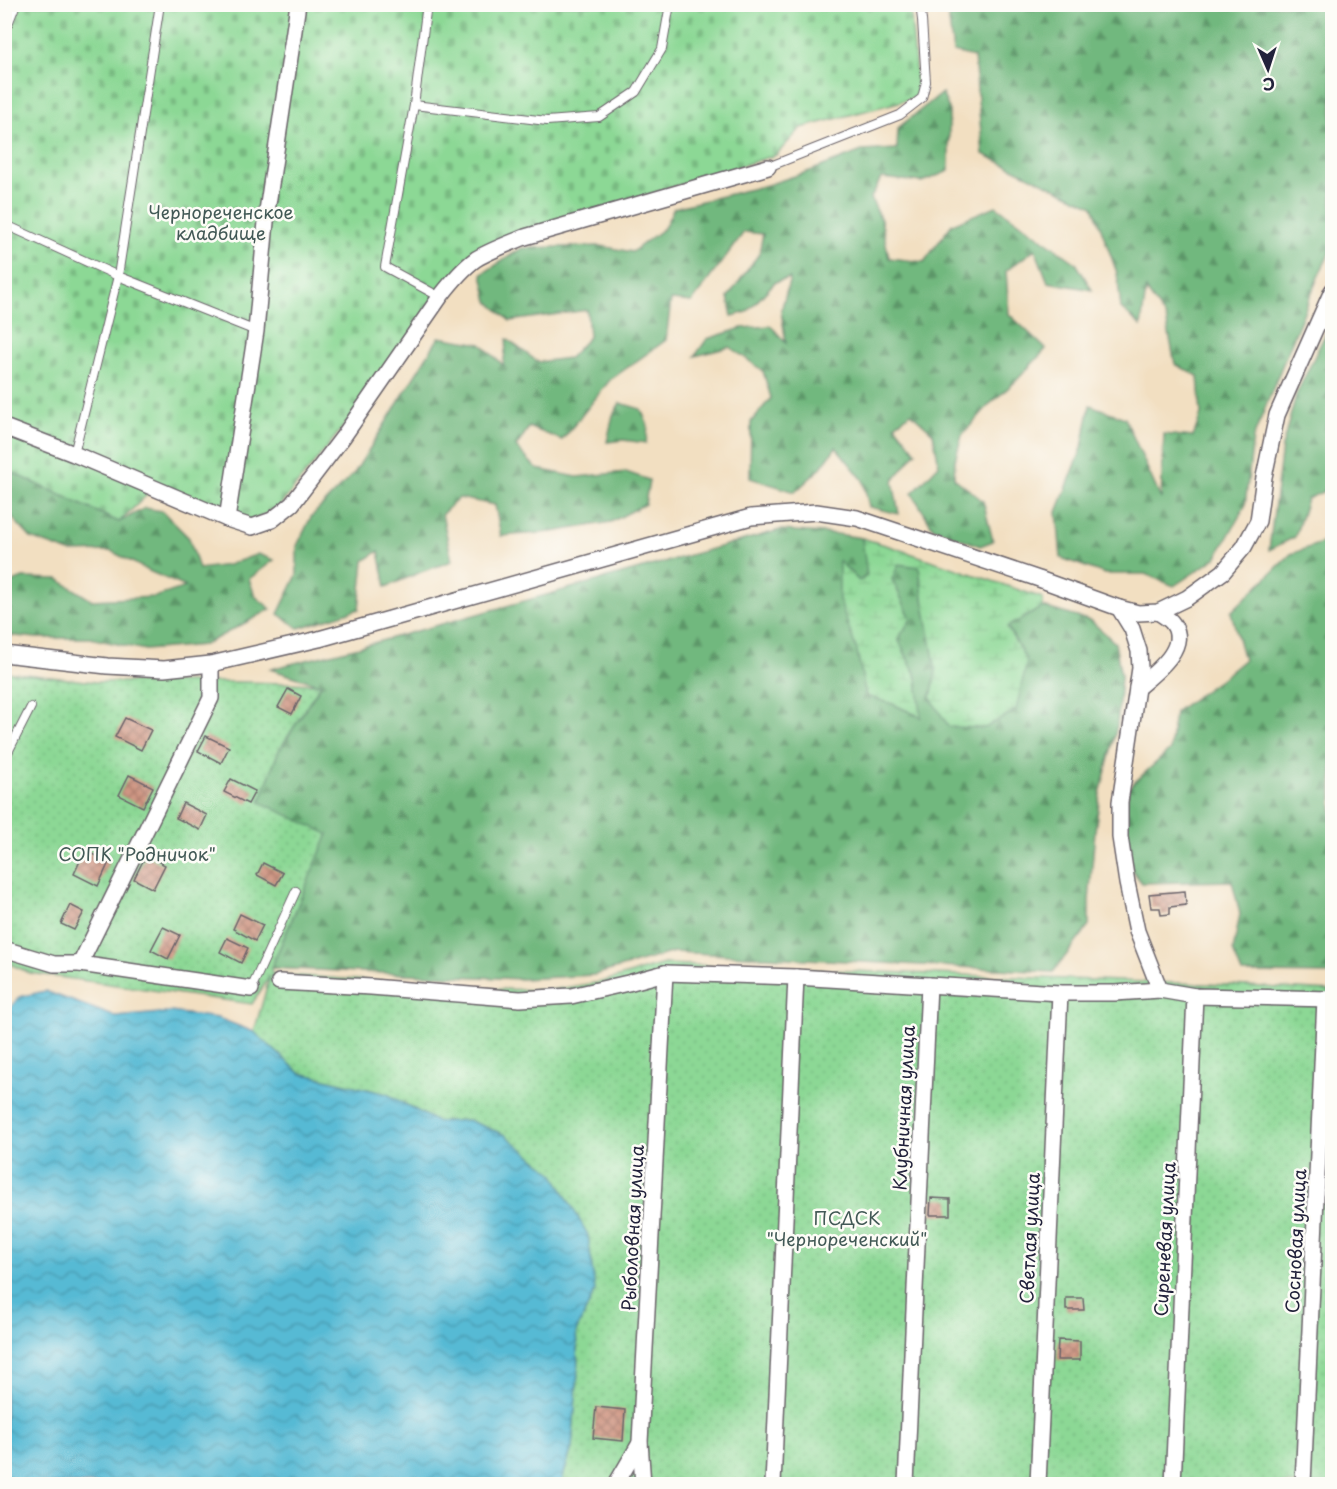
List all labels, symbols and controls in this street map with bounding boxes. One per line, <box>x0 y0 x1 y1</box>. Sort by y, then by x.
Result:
north arrow <box>1238 39 1298 99</box>
text: С <box>1262 73 1275 97</box>
park label: Чернореченское кладбище <box>148 198 294 246</box>
park label: СОПК "Родничок" <box>58 840 216 867</box>
street label: Клубничная улица <box>885 1024 921 1191</box>
street label: Рыболовная улица <box>614 1143 650 1312</box>
street label: Сиреневая улица <box>1146 1160 1182 1317</box>
street label: Сосновая улица <box>1278 1167 1312 1314</box>
street label: Светлая улица <box>1012 1171 1046 1304</box>
park label: ПСДСК "Чернореченский" <box>766 1204 928 1252</box>

